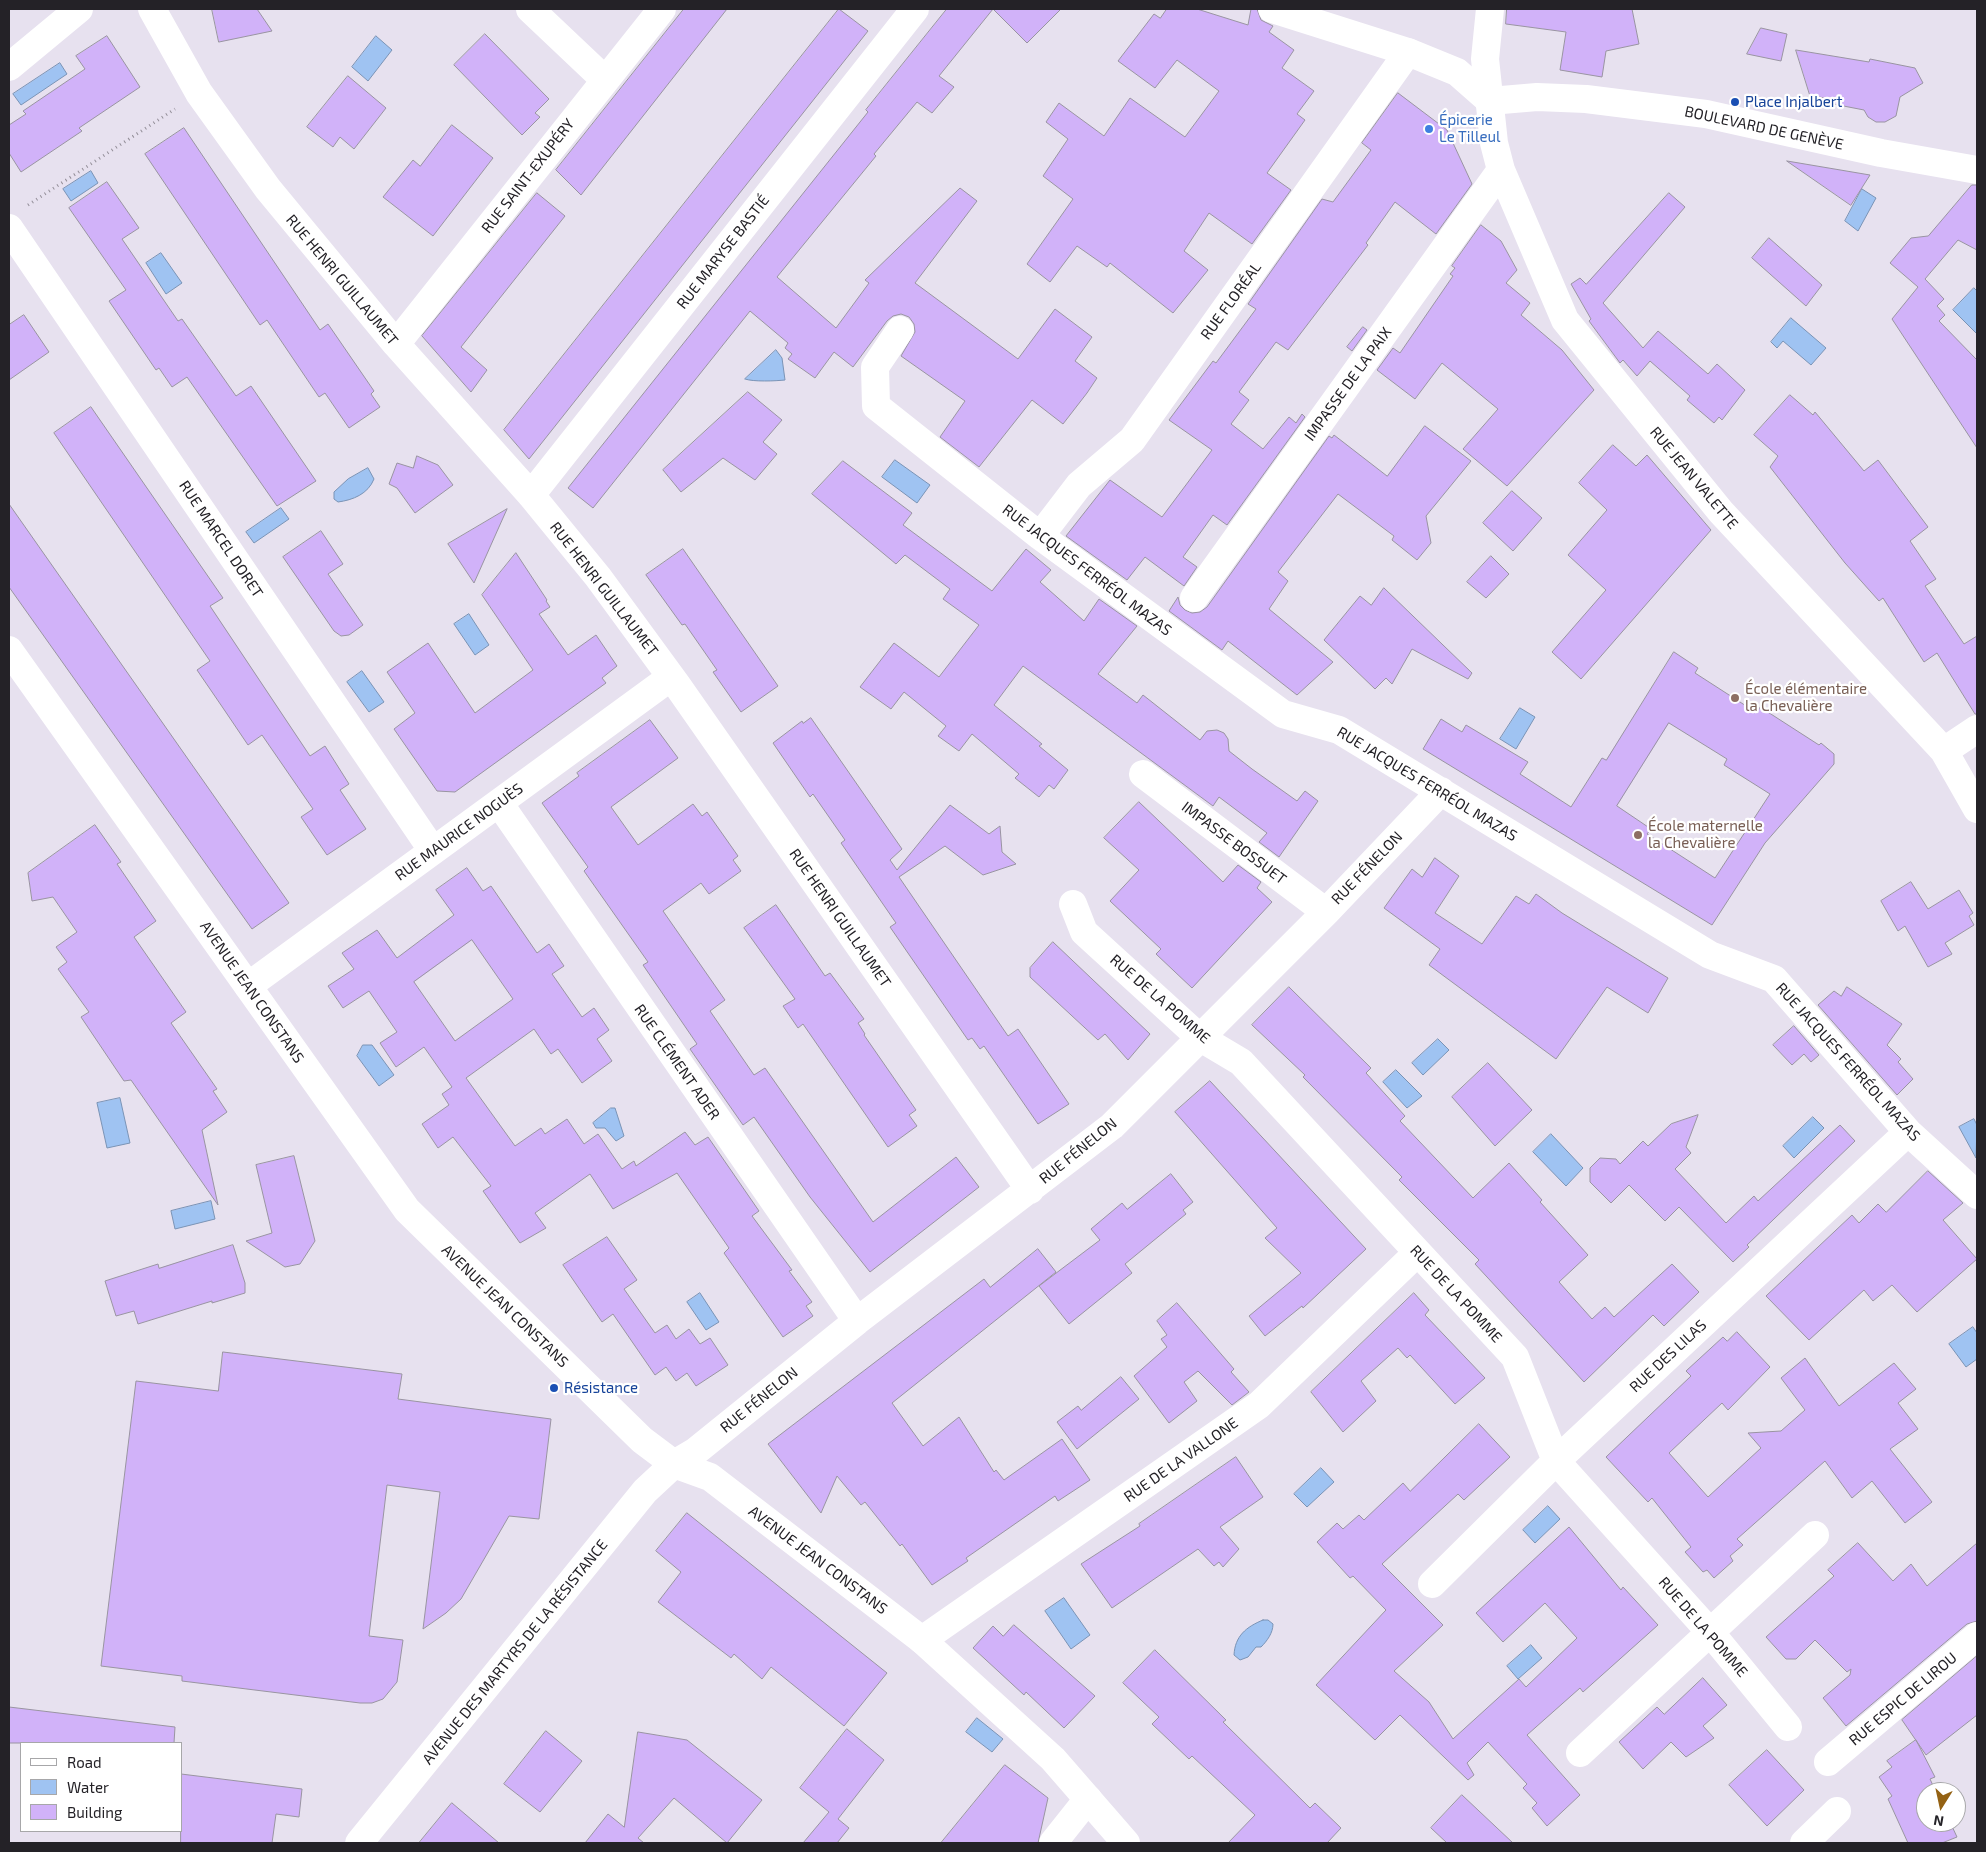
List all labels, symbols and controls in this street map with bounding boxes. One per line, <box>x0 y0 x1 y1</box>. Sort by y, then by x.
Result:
place label: Place Injalbert <box>1745 93 1843 111</box>
marker: Place Injalbert <box>1729 96 1741 108</box>
street label: BOULEVARD DE GENÈVE <box>1683 102 1845 154</box>
place label: Épicerie Le Tilleul <box>1439 111 1500 146</box>
street label: RUE SAINT-EXUPÉRY <box>478 115 578 237</box>
marker: Épicerie Le Tilleul <box>1423 123 1435 135</box>
street label: RUE MARYSE BASTIÉ <box>673 192 773 312</box>
street label: RUE HENRI GUILLAUMET <box>282 211 402 349</box>
street label: RUE FLORÉAL <box>1197 259 1265 343</box>
street label: IMPASSE DE LA PAIX <box>1301 324 1395 444</box>
street label: RUE JEAN VALETTE <box>1646 423 1742 533</box>
street label: RUE MARCEL DORET <box>175 477 267 601</box>
street label: RUE JACQUES FERRÉOL MAZAS <box>999 501 1175 639</box>
street label: RUE HENRI GUILLAUMET <box>546 519 662 659</box>
place label: École élémentaire la Chevalière <box>1745 680 1867 715</box>
marker: École élémentaire la Chevalière <box>1729 692 1741 704</box>
street label: RUE JACQUES FERRÉOL MAZAS <box>1334 723 1520 845</box>
street label: RUE MAURICE NOGUÈS <box>392 780 526 884</box>
street label: IMPASSE BOSSUET <box>1178 798 1290 888</box>
place label: École maternelle la Chevalière <box>1648 817 1763 852</box>
street label: RUE FÉNELON <box>1328 828 1406 908</box>
marker: École maternelle la Chevalière <box>1632 829 1644 841</box>
street label: RUE HENRI GUILLAUMET <box>785 845 895 991</box>
street label: AVENUE JEAN CONSTANS <box>196 918 308 1066</box>
street label: RUE DE LA POMME <box>1106 951 1214 1047</box>
street label: RUE JACQUES FERRÉOL MAZAS <box>1772 979 1924 1145</box>
street label: RUE CLÉMENT ADER <box>630 1001 724 1123</box>
street label: RUE FÉNELON <box>1036 1114 1120 1188</box>
street label: AVENUE JEAN CONSTANS <box>438 1241 572 1371</box>
street label: RUE DE LA POMME <box>1406 1242 1506 1346</box>
street label: RUE DES LILAS <box>1626 1316 1710 1396</box>
street label: RUE FÉNELON <box>717 1363 801 1437</box>
place label: Résistance <box>564 1379 638 1397</box>
marker: Résistance <box>548 1382 560 1394</box>
street label: RUE DE LA VALLONE <box>1120 1414 1242 1506</box>
street label: AVENUE JEAN CONSTANS <box>745 1502 891 1618</box>
street label: AVENUE DES MARTYRS DE LA RÉSISTANCE <box>419 1536 611 1768</box>
street label: RUE DE LA POMME <box>1655 1573 1751 1681</box>
street label: RUE ESPIC DE LIROU <box>1845 1649 1961 1749</box>
legend <box>20 1742 182 1832</box>
text: Road <box>67 1753 102 1771</box>
text: Water <box>67 1778 109 1796</box>
north arrow <box>1916 1782 1966 1832</box>
text: Building <box>67 1803 122 1821</box>
text: N <box>1932 1812 1945 1831</box>

